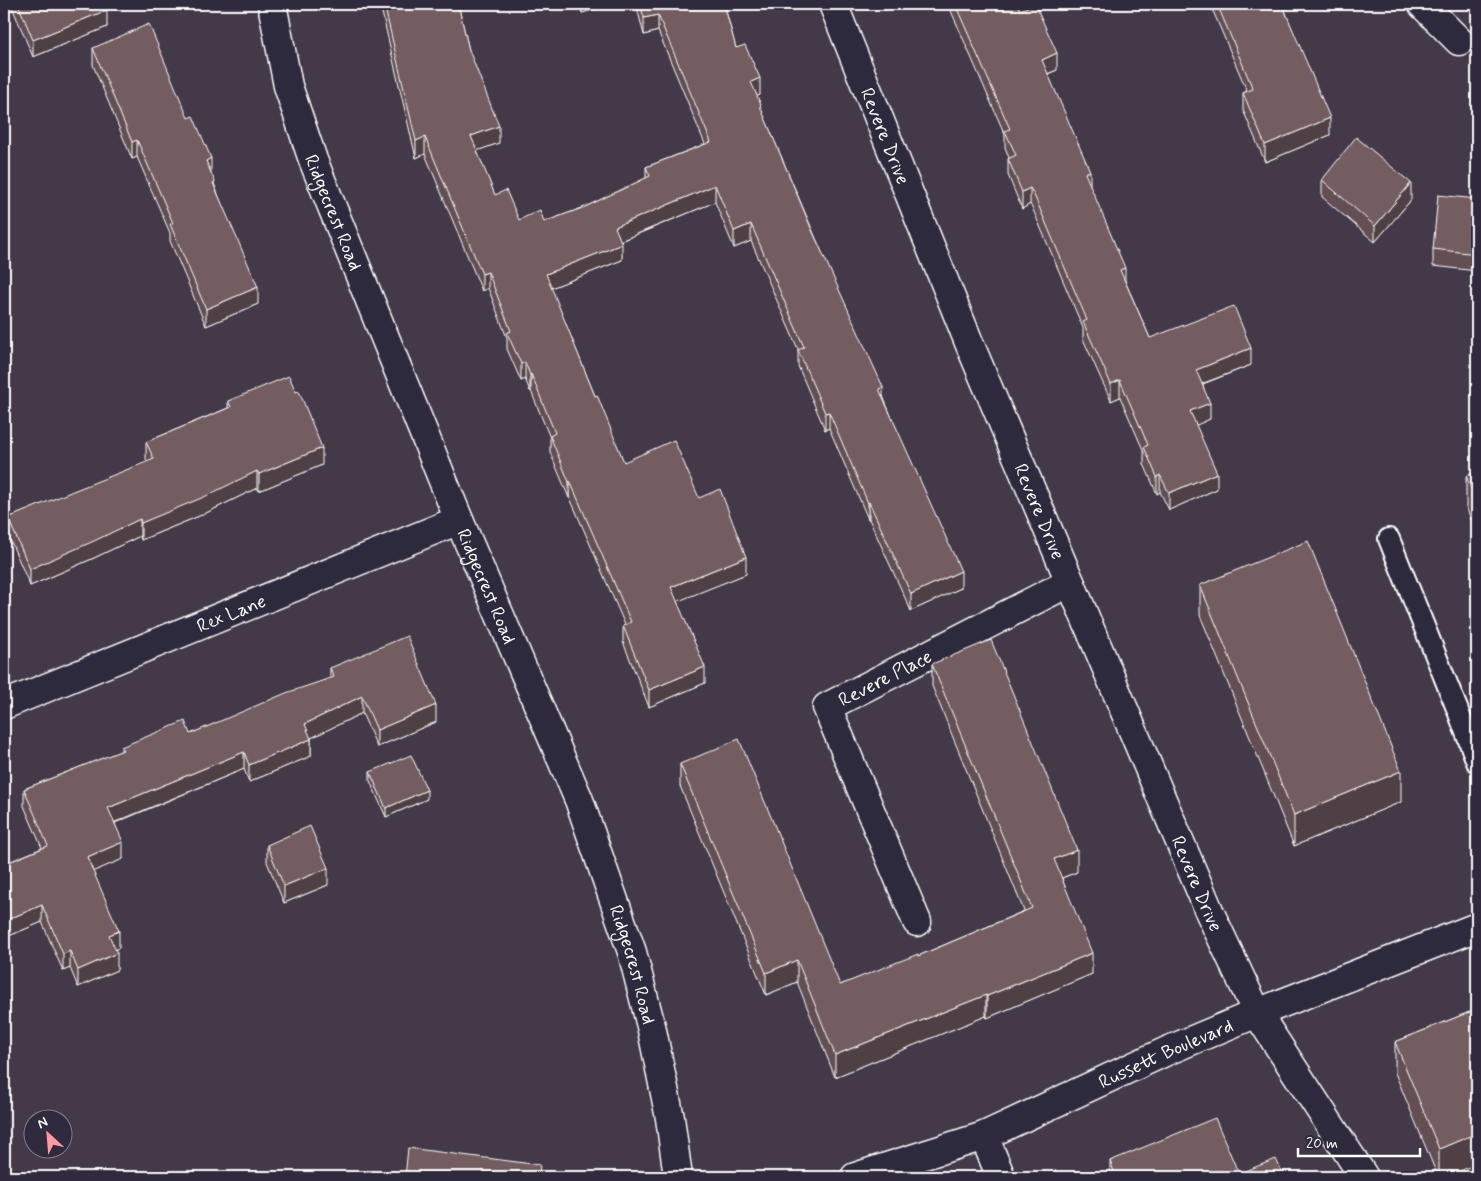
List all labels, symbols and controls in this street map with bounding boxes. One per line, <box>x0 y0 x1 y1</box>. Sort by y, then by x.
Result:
street label: Revere Drive <box>854 84 915 188</box>
street label: Ridgecrest Road <box>298 151 367 274</box>
street label: Revere Drive <box>1008 460 1070 564</box>
street label: Ridgecrest Road <box>450 525 522 648</box>
street label: Rex Lane <box>193 589 270 639</box>
street label: Revere Place <box>834 644 936 713</box>
street label: Revere Drive <box>1165 832 1228 936</box>
street label: Ridgecrest Road <box>603 902 661 1027</box>
street label: Russett Boulevard <box>1095 1014 1237 1095</box>
north arrow <box>22 1108 72 1158</box>
text: N <box>35 1113 51 1133</box>
scale bar <box>1298 1126 1421 1158</box>
text: 20 m <box>1306 1134 1338 1154</box>

